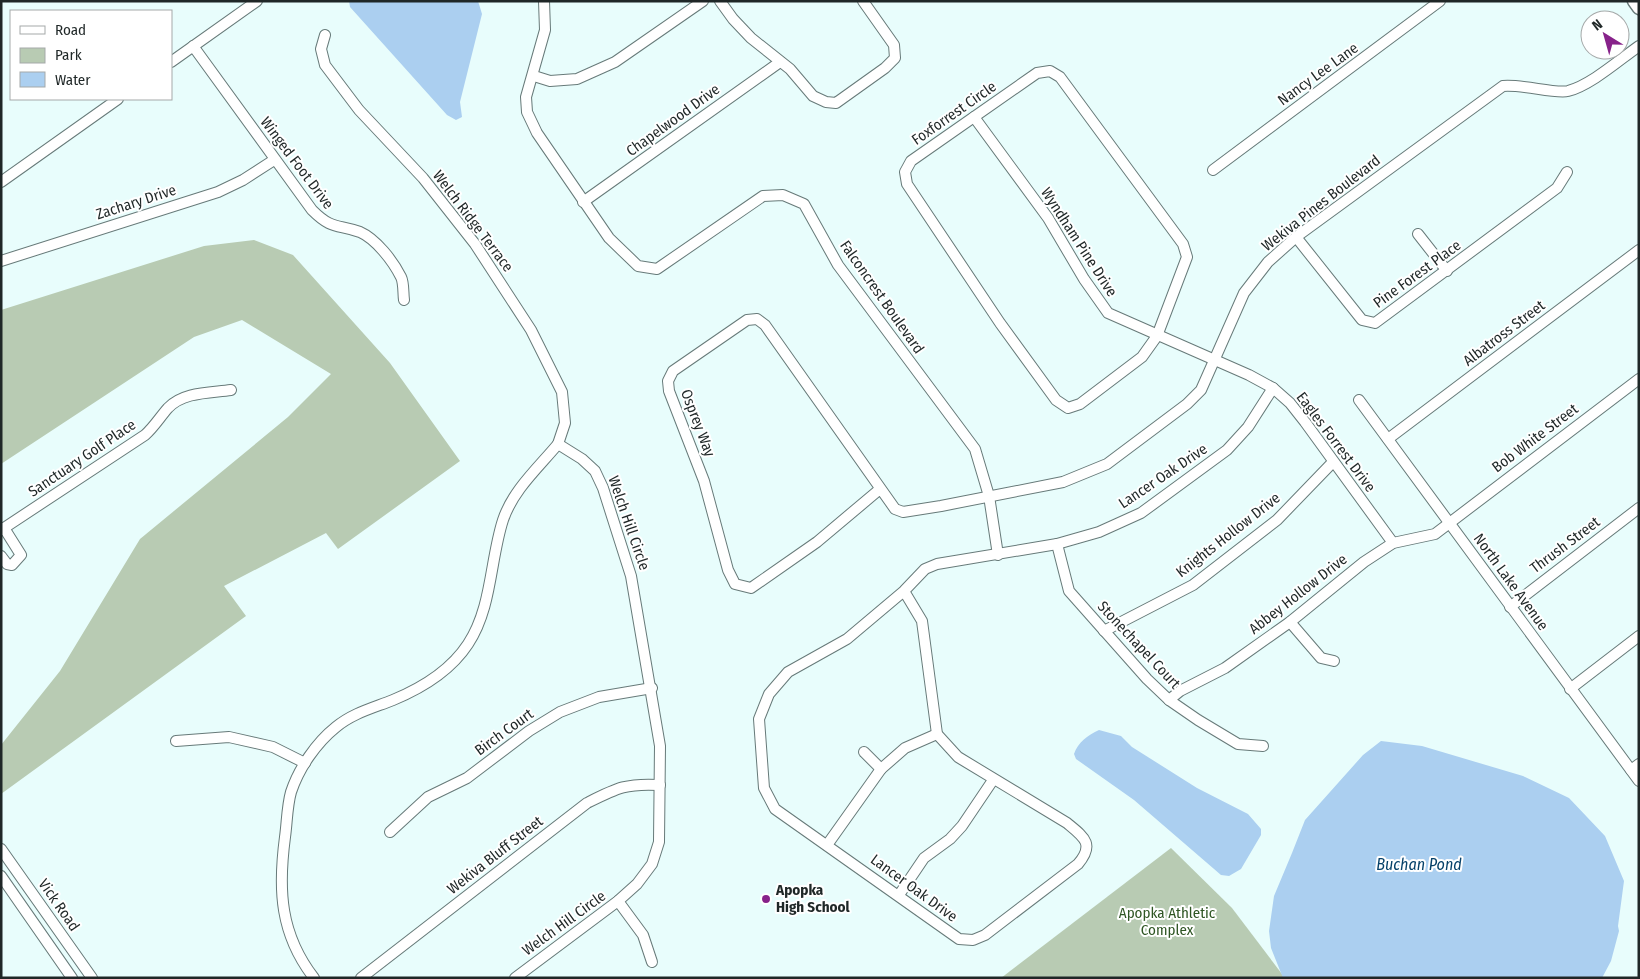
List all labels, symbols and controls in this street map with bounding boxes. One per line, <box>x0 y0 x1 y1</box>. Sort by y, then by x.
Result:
legend <box>10 10 172 100</box>
north arrow <box>1580 10 1630 60</box>
text: N <box>1589 16 1606 34</box>
text: Road <box>55 21 86 39</box>
street label: Nancy Lee Lane <box>1274 39 1362 109</box>
text: Park <box>55 46 82 64</box>
text: Water <box>55 71 91 89</box>
street label: Foxforrest Circle <box>908 77 1000 149</box>
street label: Chapelwood Drive <box>623 80 723 160</box>
street label: Winged Foot Drive <box>256 113 338 213</box>
street label: Wekiva Pines Boulevard <box>1258 151 1384 255</box>
street label: Welch Ridge Terrace <box>429 167 517 275</box>
street label: Zachary Drive <box>94 181 178 223</box>
street label: Wyndham Pine Drive <box>1037 184 1121 300</box>
street label: Pine Forest Place <box>1370 236 1464 312</box>
street label: Falconcrest Boulevard <box>836 237 928 357</box>
street label: Albatross Street <box>1460 296 1549 370</box>
street label: Osprey Way <box>677 387 719 460</box>
street label: Eagles Forrest Drive <box>1293 389 1379 495</box>
street label: Bob White Street <box>1488 400 1582 476</box>
street label: Sanctuary Golf Place <box>25 415 139 501</box>
street label: Lancer Oak Drive <box>1115 440 1211 512</box>
street label: Welch Hill Circle <box>604 474 654 572</box>
street label: Knights Hollow Drive <box>1172 489 1284 581</box>
street label: Thrush Street <box>1527 513 1603 577</box>
street label: North Lake Avenue <box>1470 530 1552 634</box>
street label: Abbey Hollow Drive <box>1245 550 1351 638</box>
street label: Stonechapel Court <box>1094 598 1184 693</box>
street label: Birch Court <box>471 705 537 759</box>
street label: Wekiva Bluff Street <box>444 812 546 898</box>
street label: Lancer Oak Drive <box>867 850 961 926</box>
water label: Buchan Pond <box>1376 855 1462 874</box>
street label: Vick Road <box>35 875 83 935</box>
place label: Apopka High School <box>775 881 851 916</box>
street label: Welch Hill Circle <box>519 887 609 959</box>
marker: Apopka High School <box>760 893 772 905</box>
park label: Apopka Athletic Complex <box>1119 904 1216 939</box>

